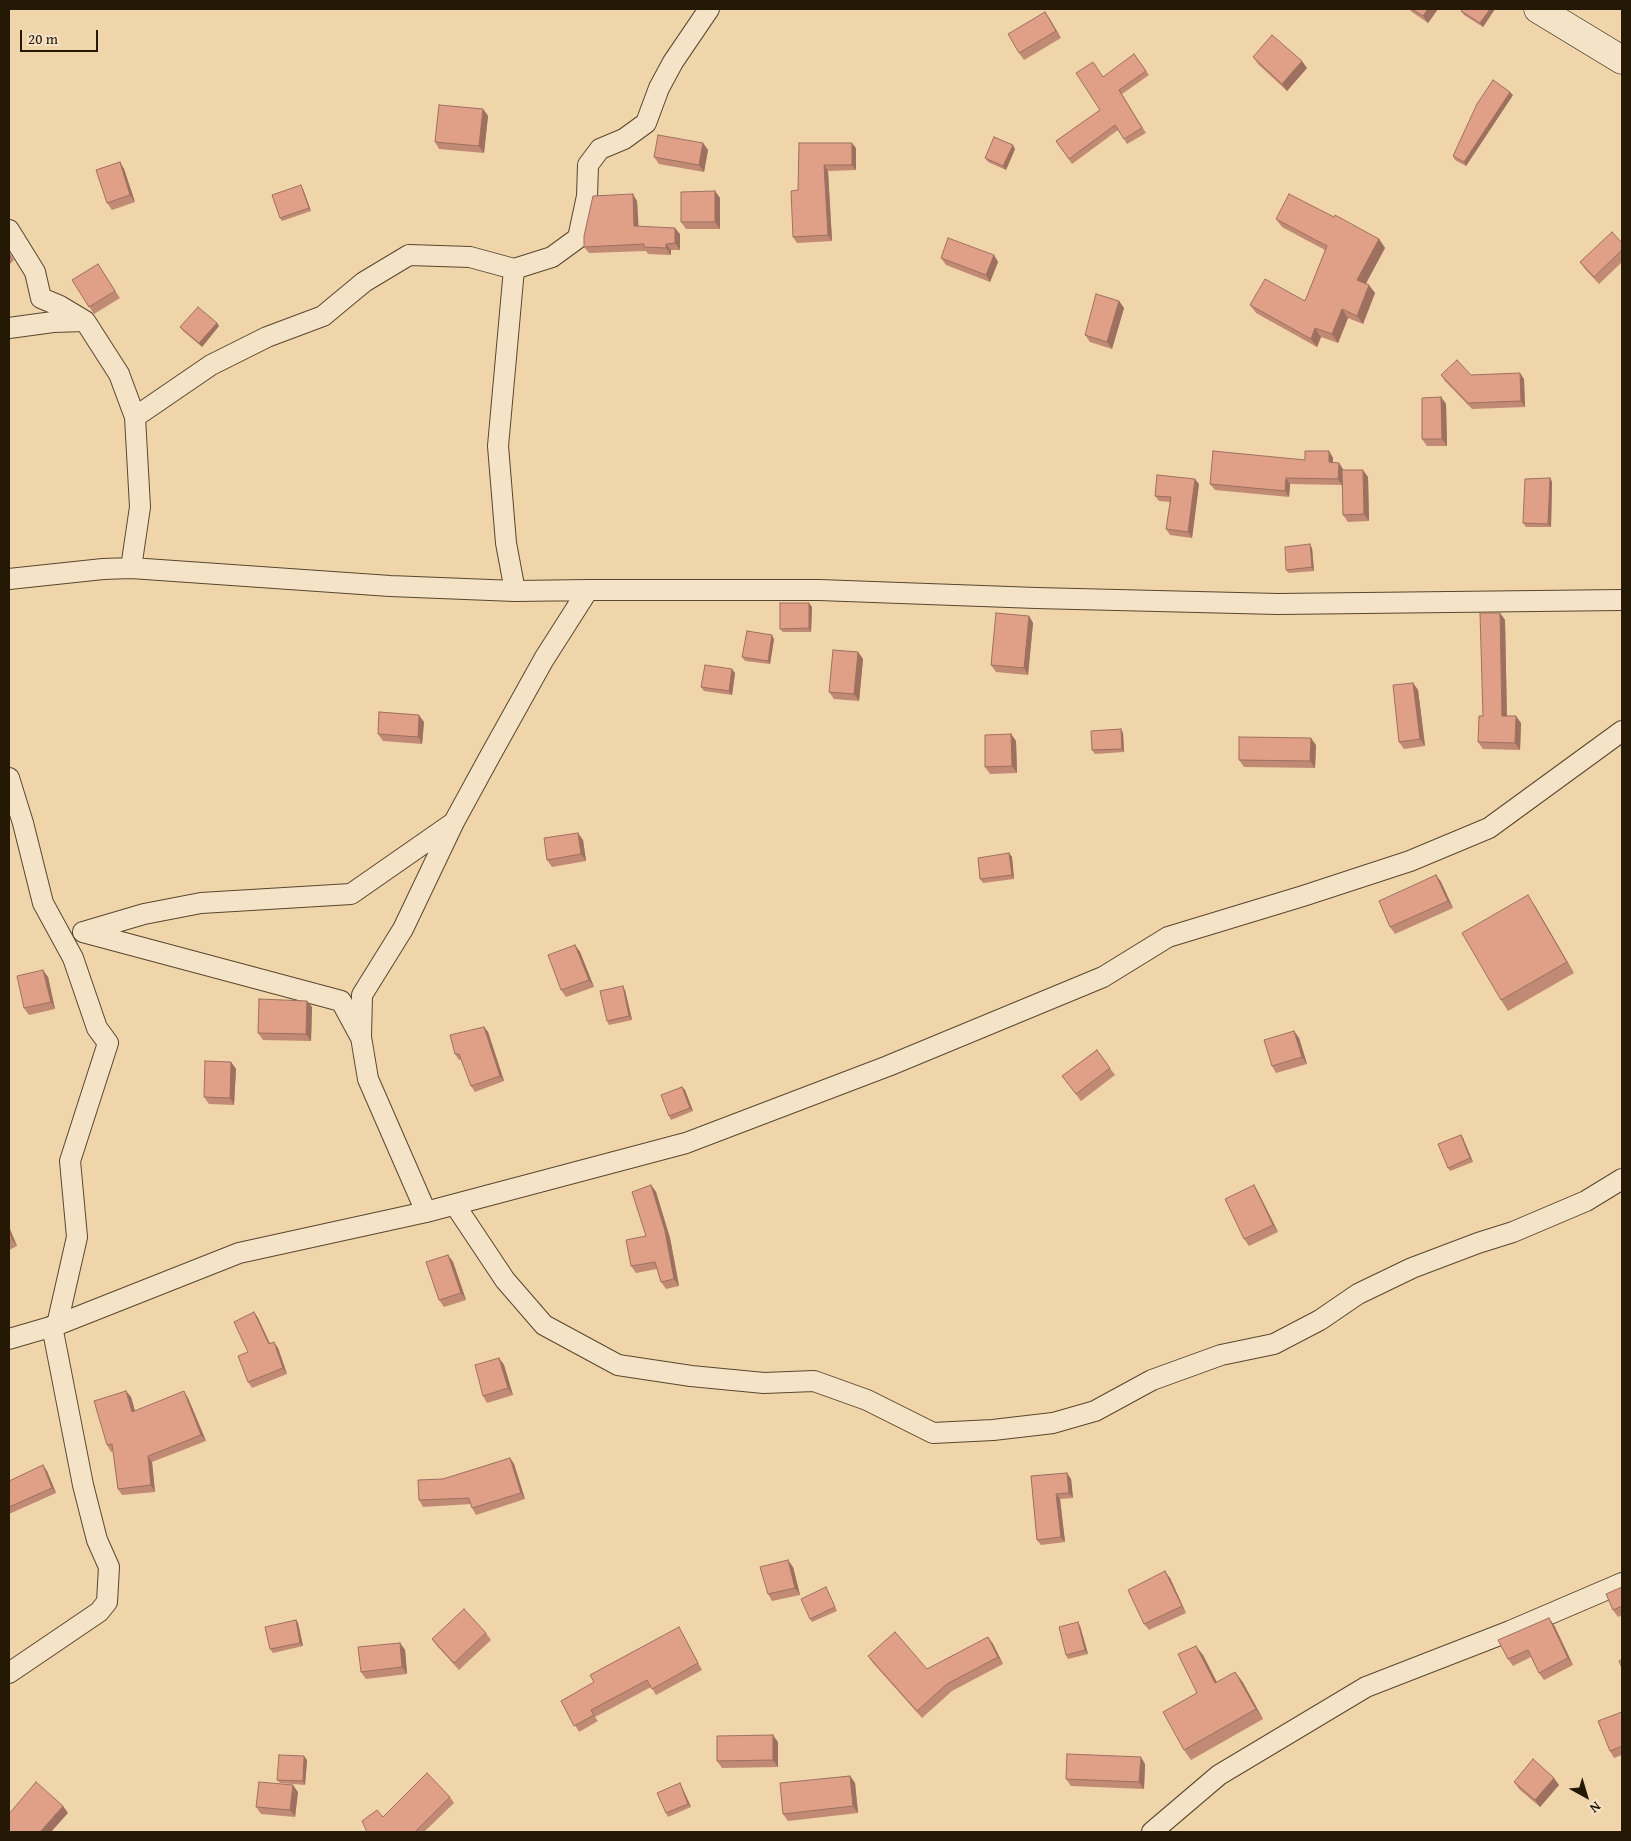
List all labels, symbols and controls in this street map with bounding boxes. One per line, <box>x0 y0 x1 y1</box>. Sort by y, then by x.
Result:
scale bar <box>22 20 100 52</box>
text: 20 m <box>28 28 58 49</box>
north arrow <box>1561 1771 1611 1821</box>
text: N <box>1586 1797 1605 1818</box>

